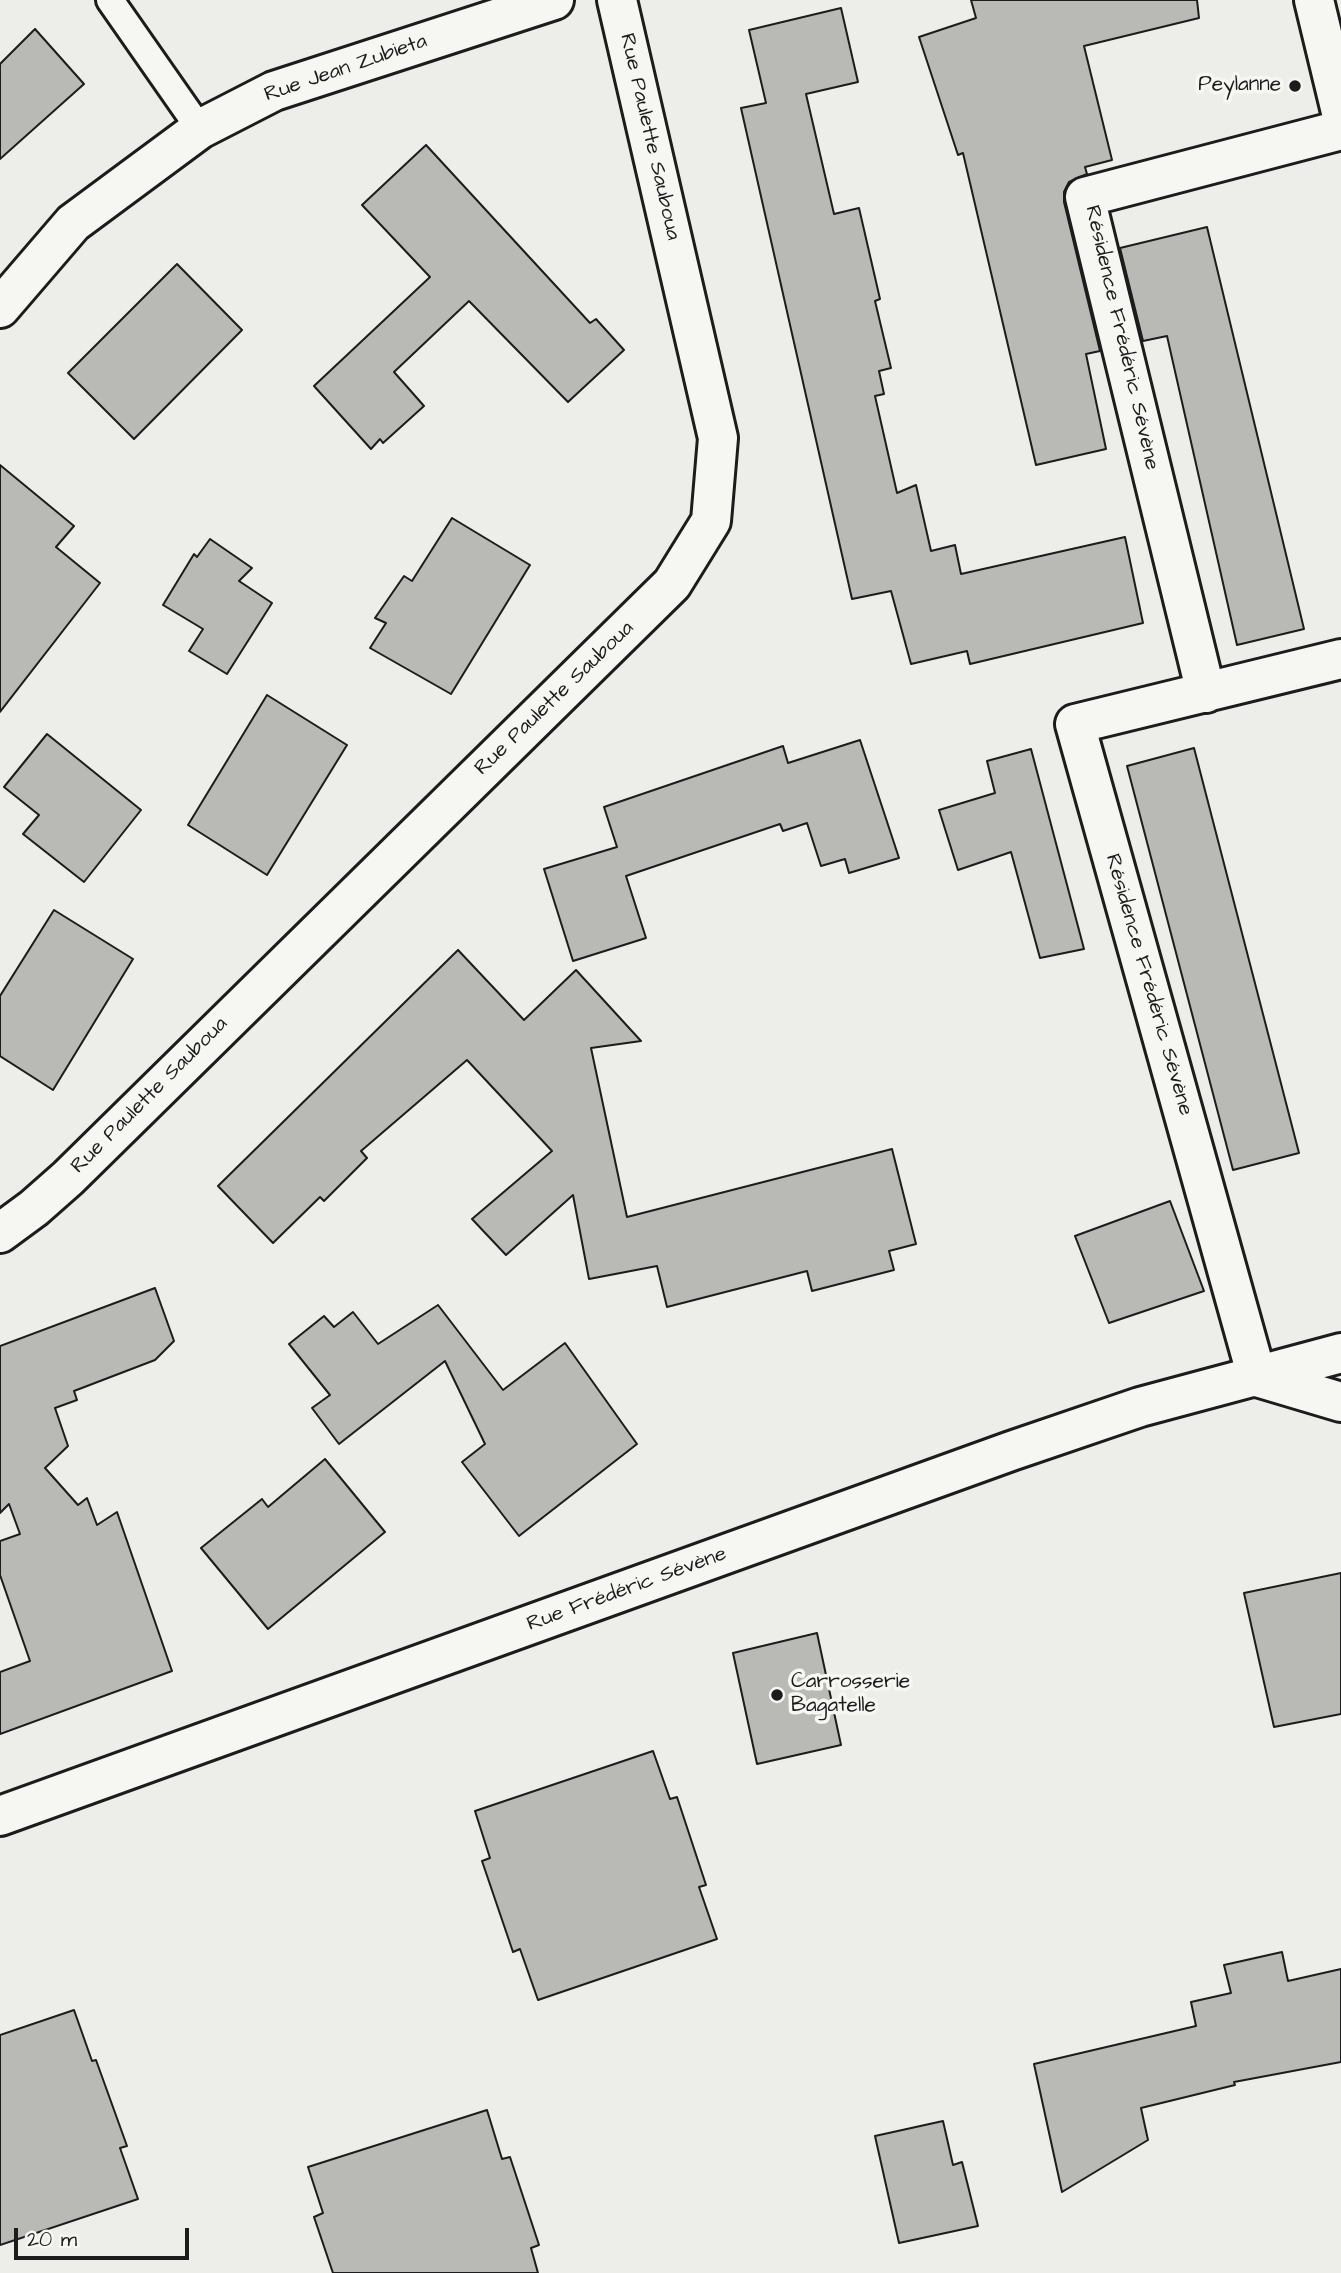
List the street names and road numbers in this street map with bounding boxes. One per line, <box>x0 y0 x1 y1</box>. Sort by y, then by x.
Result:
street label: Rue Jean Zubieta <box>261 29 431 109</box>
street label: Rue Paulette Sauboua <box>613 31 685 243</box>
street label: Résidence Frédéric Sévène <box>1078 203 1164 473</box>
street label: Rue Paulette Sauboua <box>470 617 640 781</box>
street label: Résidence Frédéric Sévène <box>1099 851 1197 1119</box>
street label: Rue Paulette Sauboua <box>66 1012 234 1180</box>
street label: Rue Frédéric Sévène <box>524 1542 730 1638</box>

